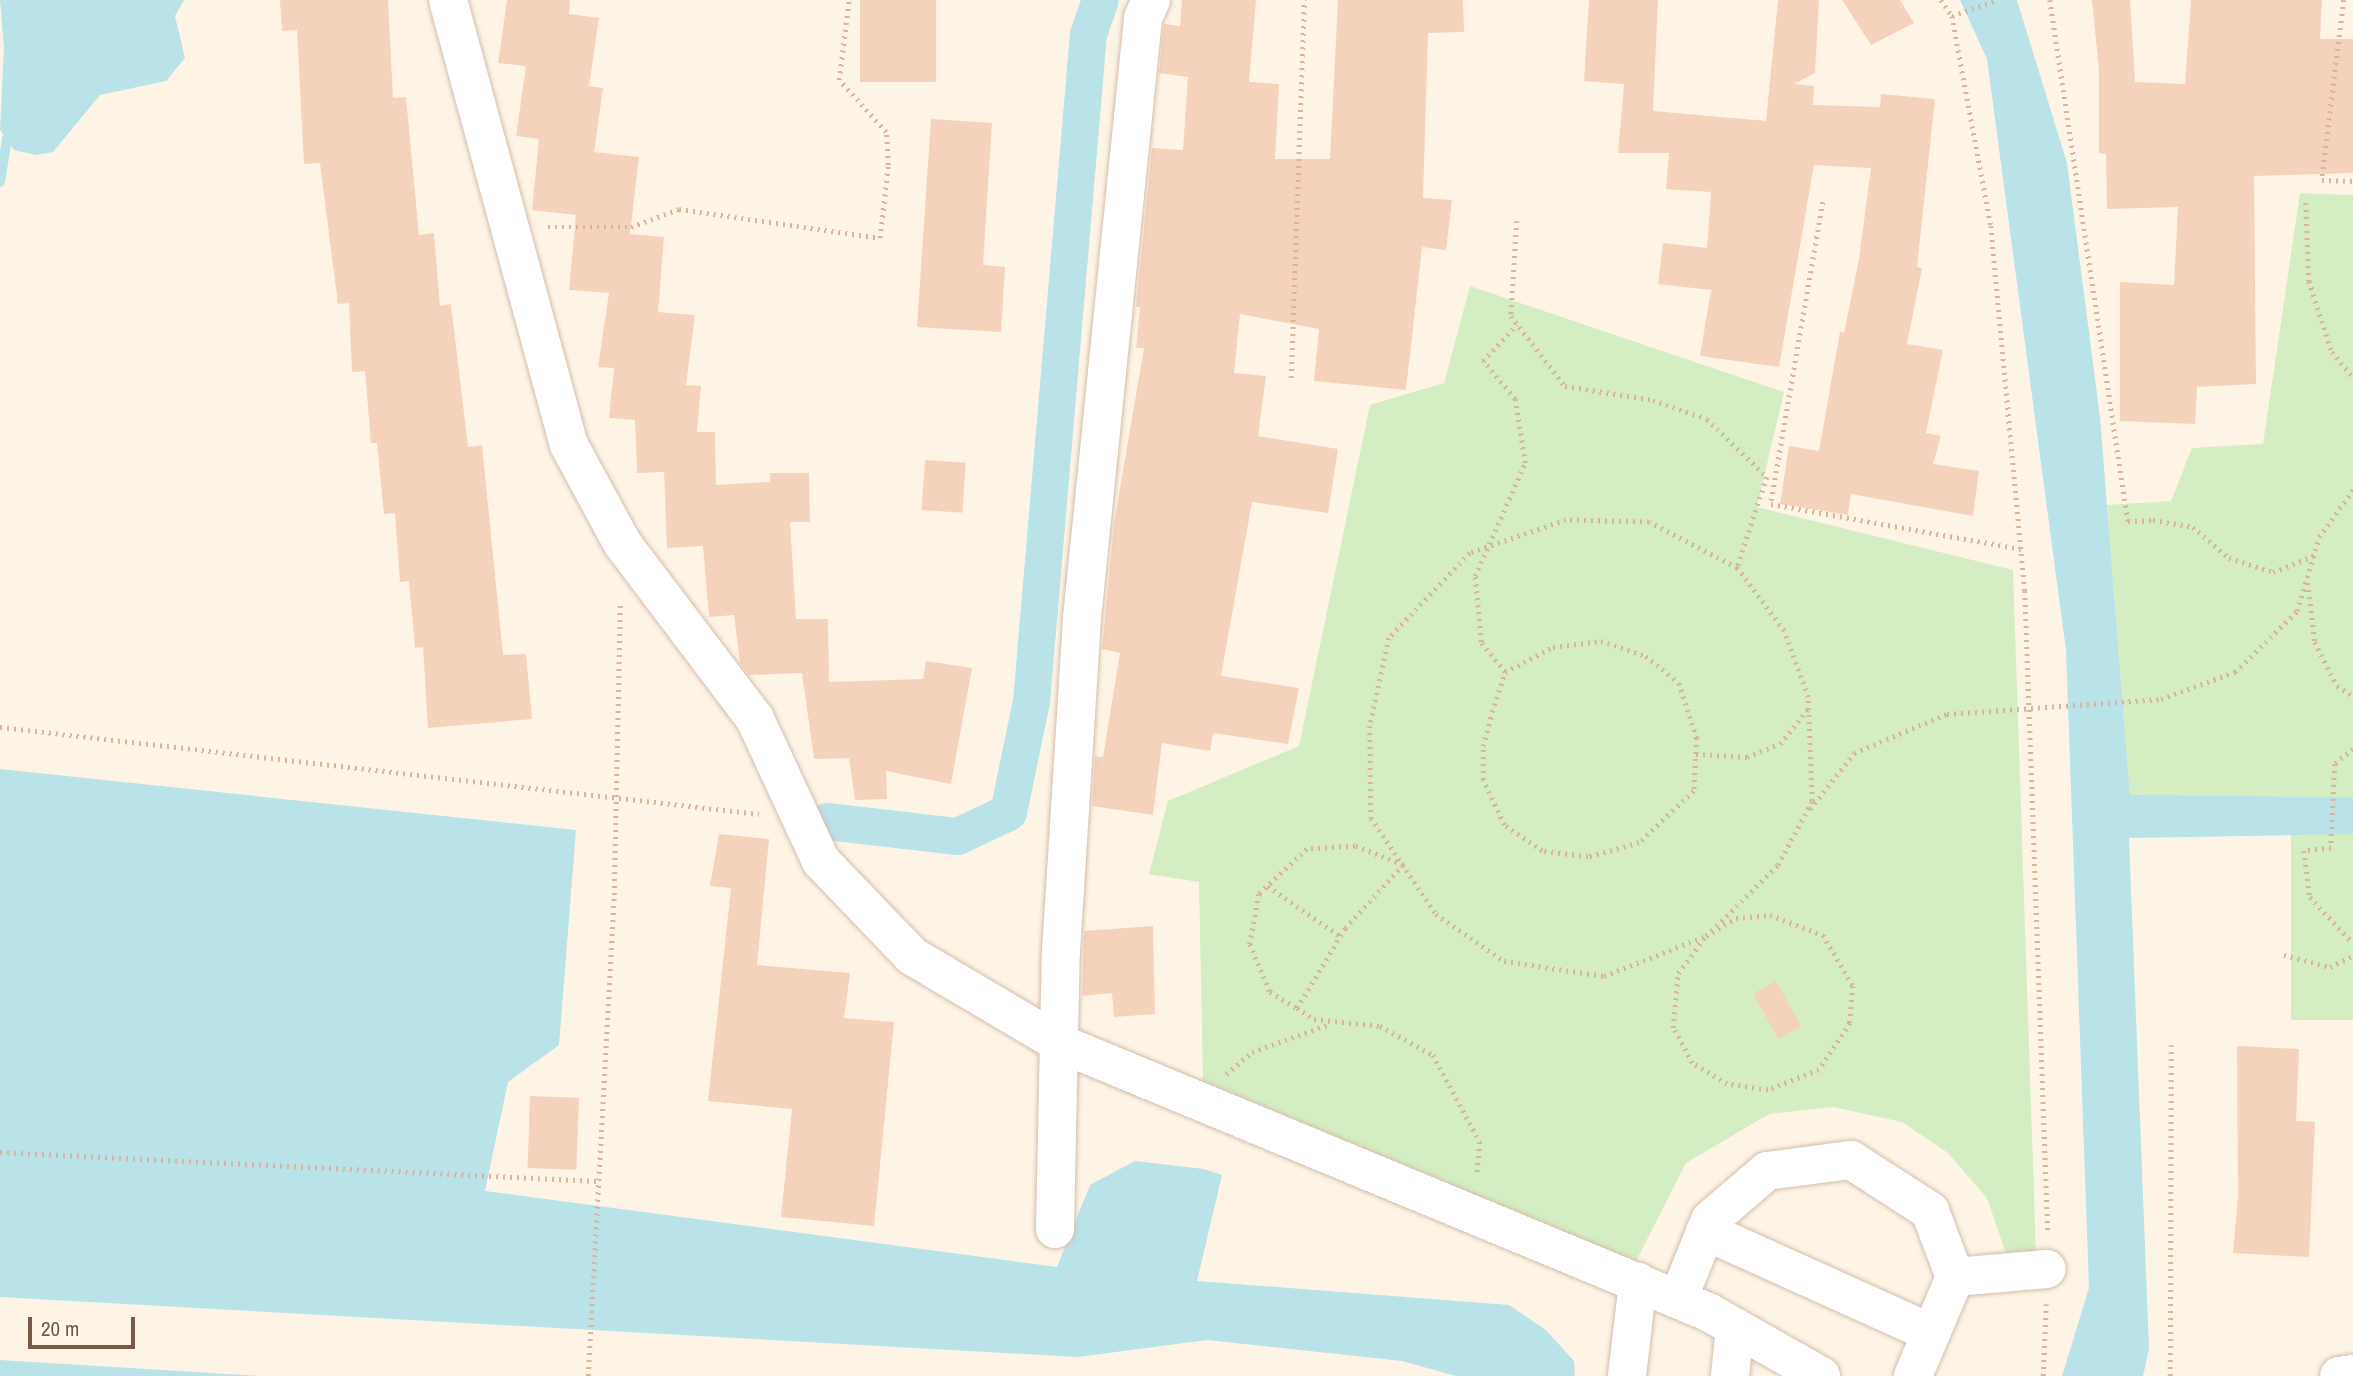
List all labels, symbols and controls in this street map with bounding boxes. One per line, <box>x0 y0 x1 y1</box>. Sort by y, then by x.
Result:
scale bar <box>32 1302 138 1346</box>
text: 20 m <box>41 1314 79 1343</box>

